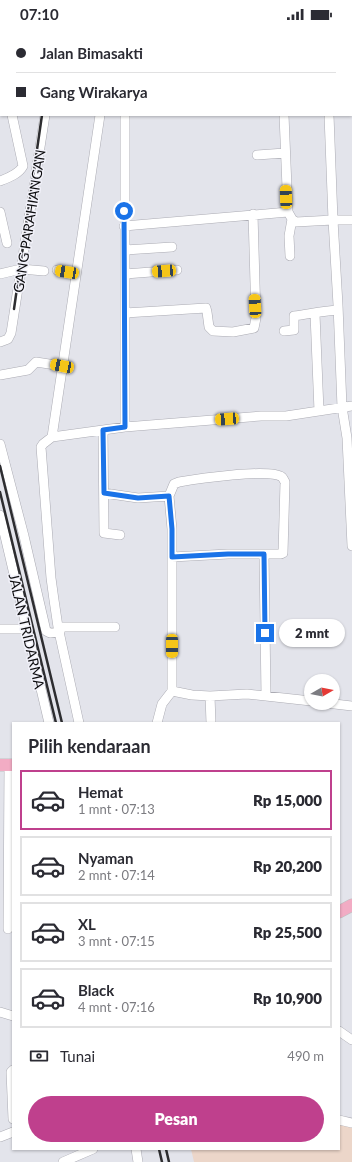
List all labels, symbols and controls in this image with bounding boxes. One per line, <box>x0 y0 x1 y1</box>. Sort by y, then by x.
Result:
text: 07:10 <box>20 5 59 23</box>
text: Jalan Bimasakti <box>40 44 143 62</box>
text: Gang Wirakarya <box>40 83 148 101</box>
street label: GANG PARAHIANGAN <box>9 148 49 294</box>
car <box>280 185 292 209</box>
route start <box>115 202 133 220</box>
car <box>54 264 80 280</box>
car <box>152 264 176 278</box>
car <box>248 294 262 318</box>
car <box>49 358 75 374</box>
car <box>215 412 239 426</box>
street label: JALAN TRIDARMA <box>5 572 49 691</box>
callout: 2 mnt <box>279 619 345 647</box>
route end <box>256 624 274 642</box>
text: 2 mnt <box>295 625 329 641</box>
car <box>166 634 178 658</box>
north arrow <box>304 674 340 710</box>
map controls <box>304 674 340 710</box>
text: Pilih kendaraan <box>28 735 151 757</box>
icon: car <box>30 782 66 818</box>
text: Hemat <box>78 783 123 801</box>
text: Rp 15,000 <box>253 791 322 809</box>
text: 1 mnt · 07:13 <box>78 801 155 817</box>
icon: car <box>30 848 66 884</box>
text: Nyaman <box>78 849 133 867</box>
text: Rp 20,200 <box>253 857 322 875</box>
text: 2 mnt · 07:14 <box>78 867 155 883</box>
icon: car <box>30 914 66 950</box>
text: XL <box>78 915 96 933</box>
text: Rp 25,500 <box>253 923 322 941</box>
text: 3 mnt · 07:15 <box>78 933 155 949</box>
icon: car <box>30 980 66 1016</box>
text: Black <box>78 981 114 999</box>
text: Rp 10,900 <box>253 989 322 1007</box>
text: 4 mnt · 07:16 <box>78 999 155 1015</box>
icon: cash <box>28 1045 50 1067</box>
text: Tunai <box>60 1047 95 1065</box>
text: 490 m <box>287 1048 324 1064</box>
button: Pesan <box>28 1096 324 1142</box>

